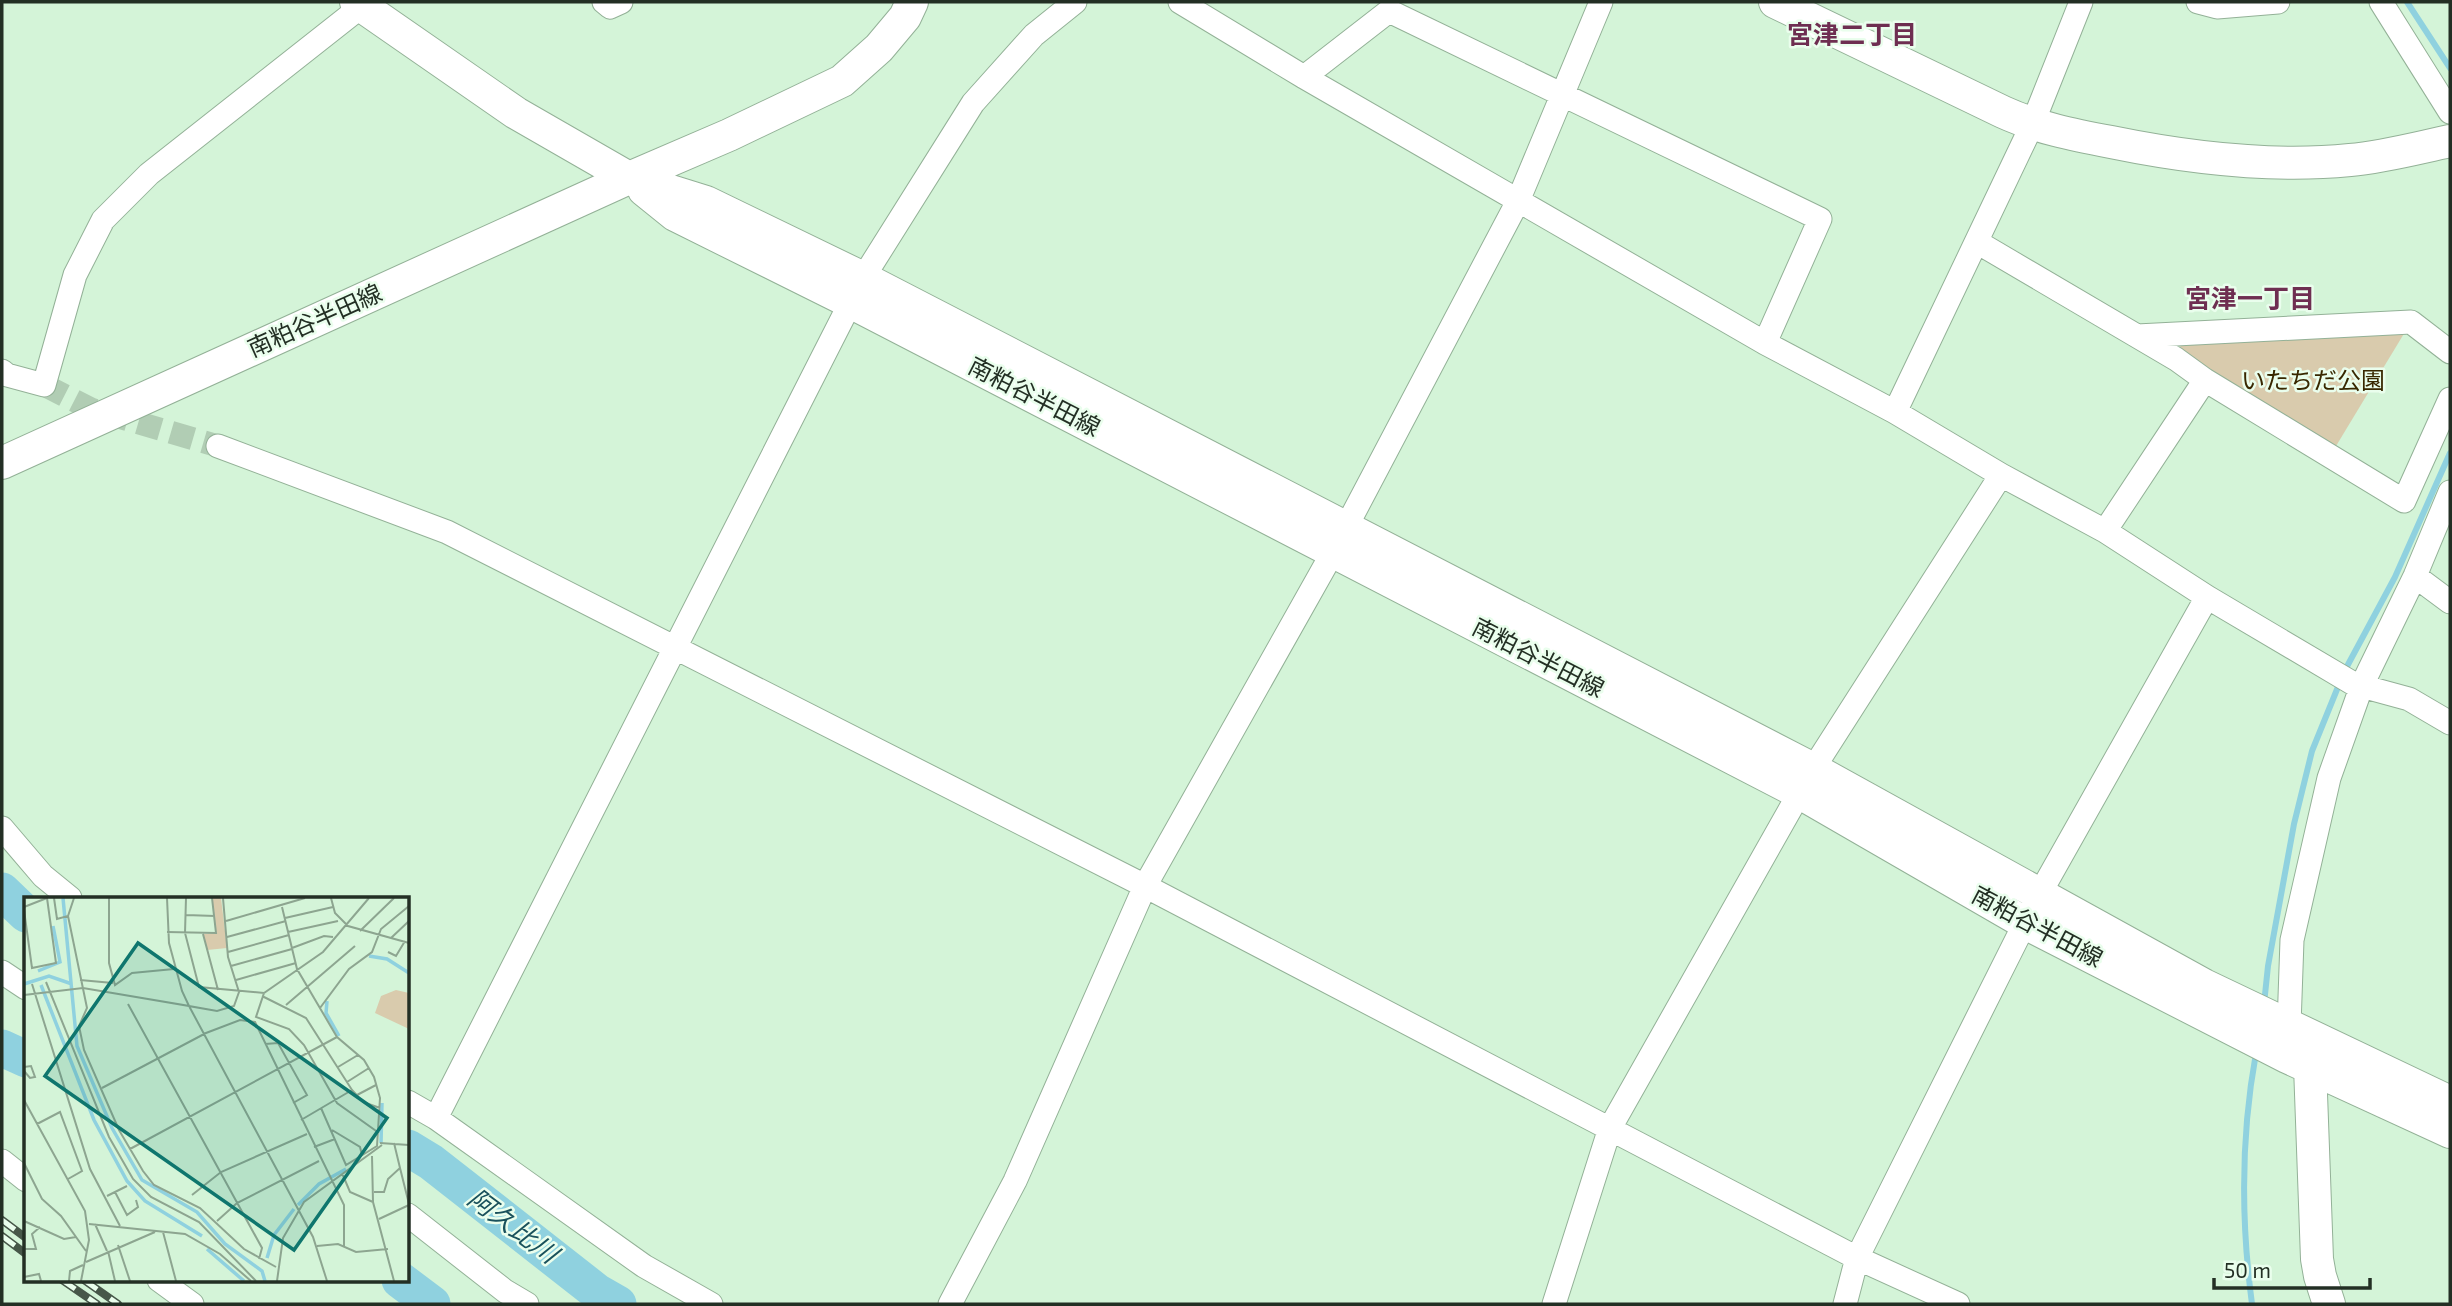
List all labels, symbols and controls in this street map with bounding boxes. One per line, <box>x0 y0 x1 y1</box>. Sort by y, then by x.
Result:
district label: 宮津二丁目 <box>1787 18 1917 49</box>
street label: 南粕谷半田線 <box>243 277 386 362</box>
district label: 宮津一丁目 <box>2185 282 2315 313</box>
street label: 南粕谷半田線 <box>964 350 1105 441</box>
park label: いたちだ公園 <box>2241 365 2385 394</box>
street label: 南粕谷半田線 <box>1468 611 1609 702</box>
street label: 南粕谷半田線 <box>1967 879 2108 972</box>
inset map <box>24 897 410 1282</box>
water label: 阿久比川 <box>463 1181 567 1270</box>
scale bar <box>2214 1246 2370 1290</box>
text: 50 m <box>2224 1257 2271 1282</box>

